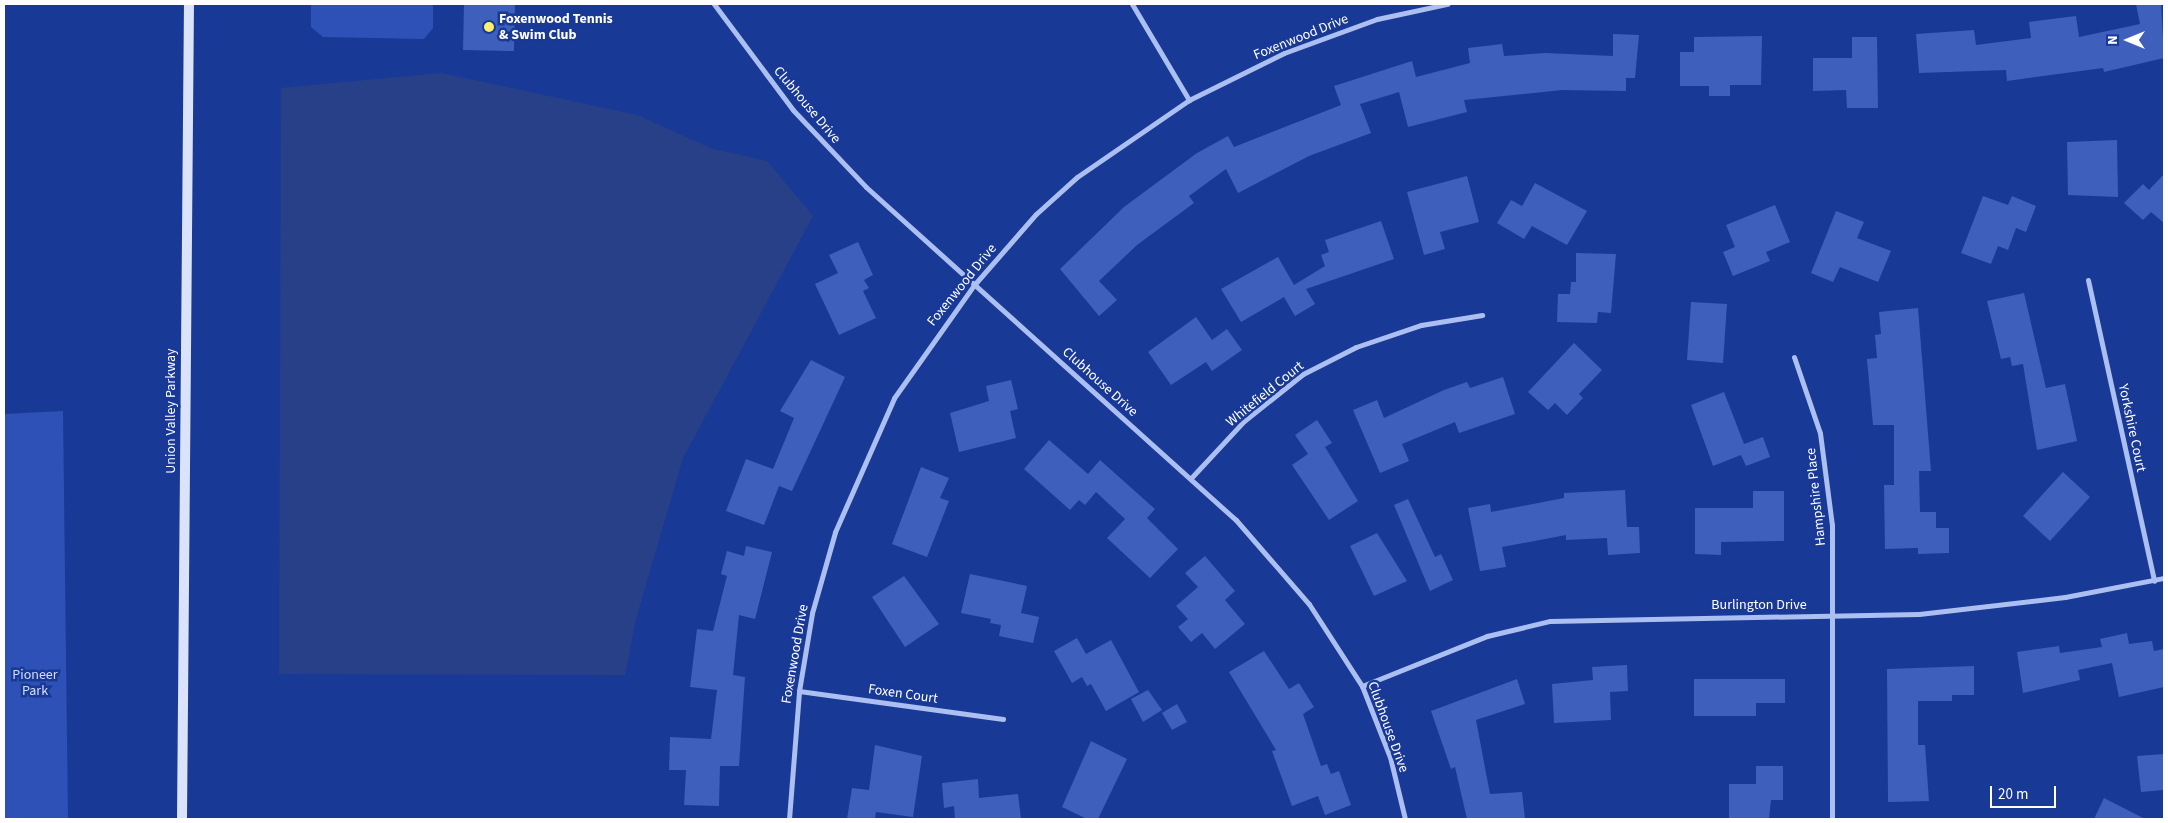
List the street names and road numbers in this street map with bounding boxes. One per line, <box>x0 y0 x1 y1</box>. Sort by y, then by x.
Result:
street label: Foxenwood Drive <box>1251 10 1351 64</box>
street label: Clubhouse Drive <box>770 63 844 147</box>
street label: Foxenwood Drive <box>924 241 1000 329</box>
street label: Clubhouse Drive <box>1059 344 1141 420</box>
street label: Union Valley Parkway <box>163 348 179 474</box>
street label: Whitefield Court <box>1223 358 1307 430</box>
street label: Yorkshire Court <box>2114 382 2150 474</box>
street label: Hampshire Place <box>1802 447 1830 547</box>
street label: Burlington Drive <box>1711 597 1807 613</box>
street label: Foxenwood Drive <box>778 603 812 705</box>
street label: Clubhouse Drive <box>1364 679 1412 775</box>
street label: Foxen Court <box>867 681 939 707</box>

